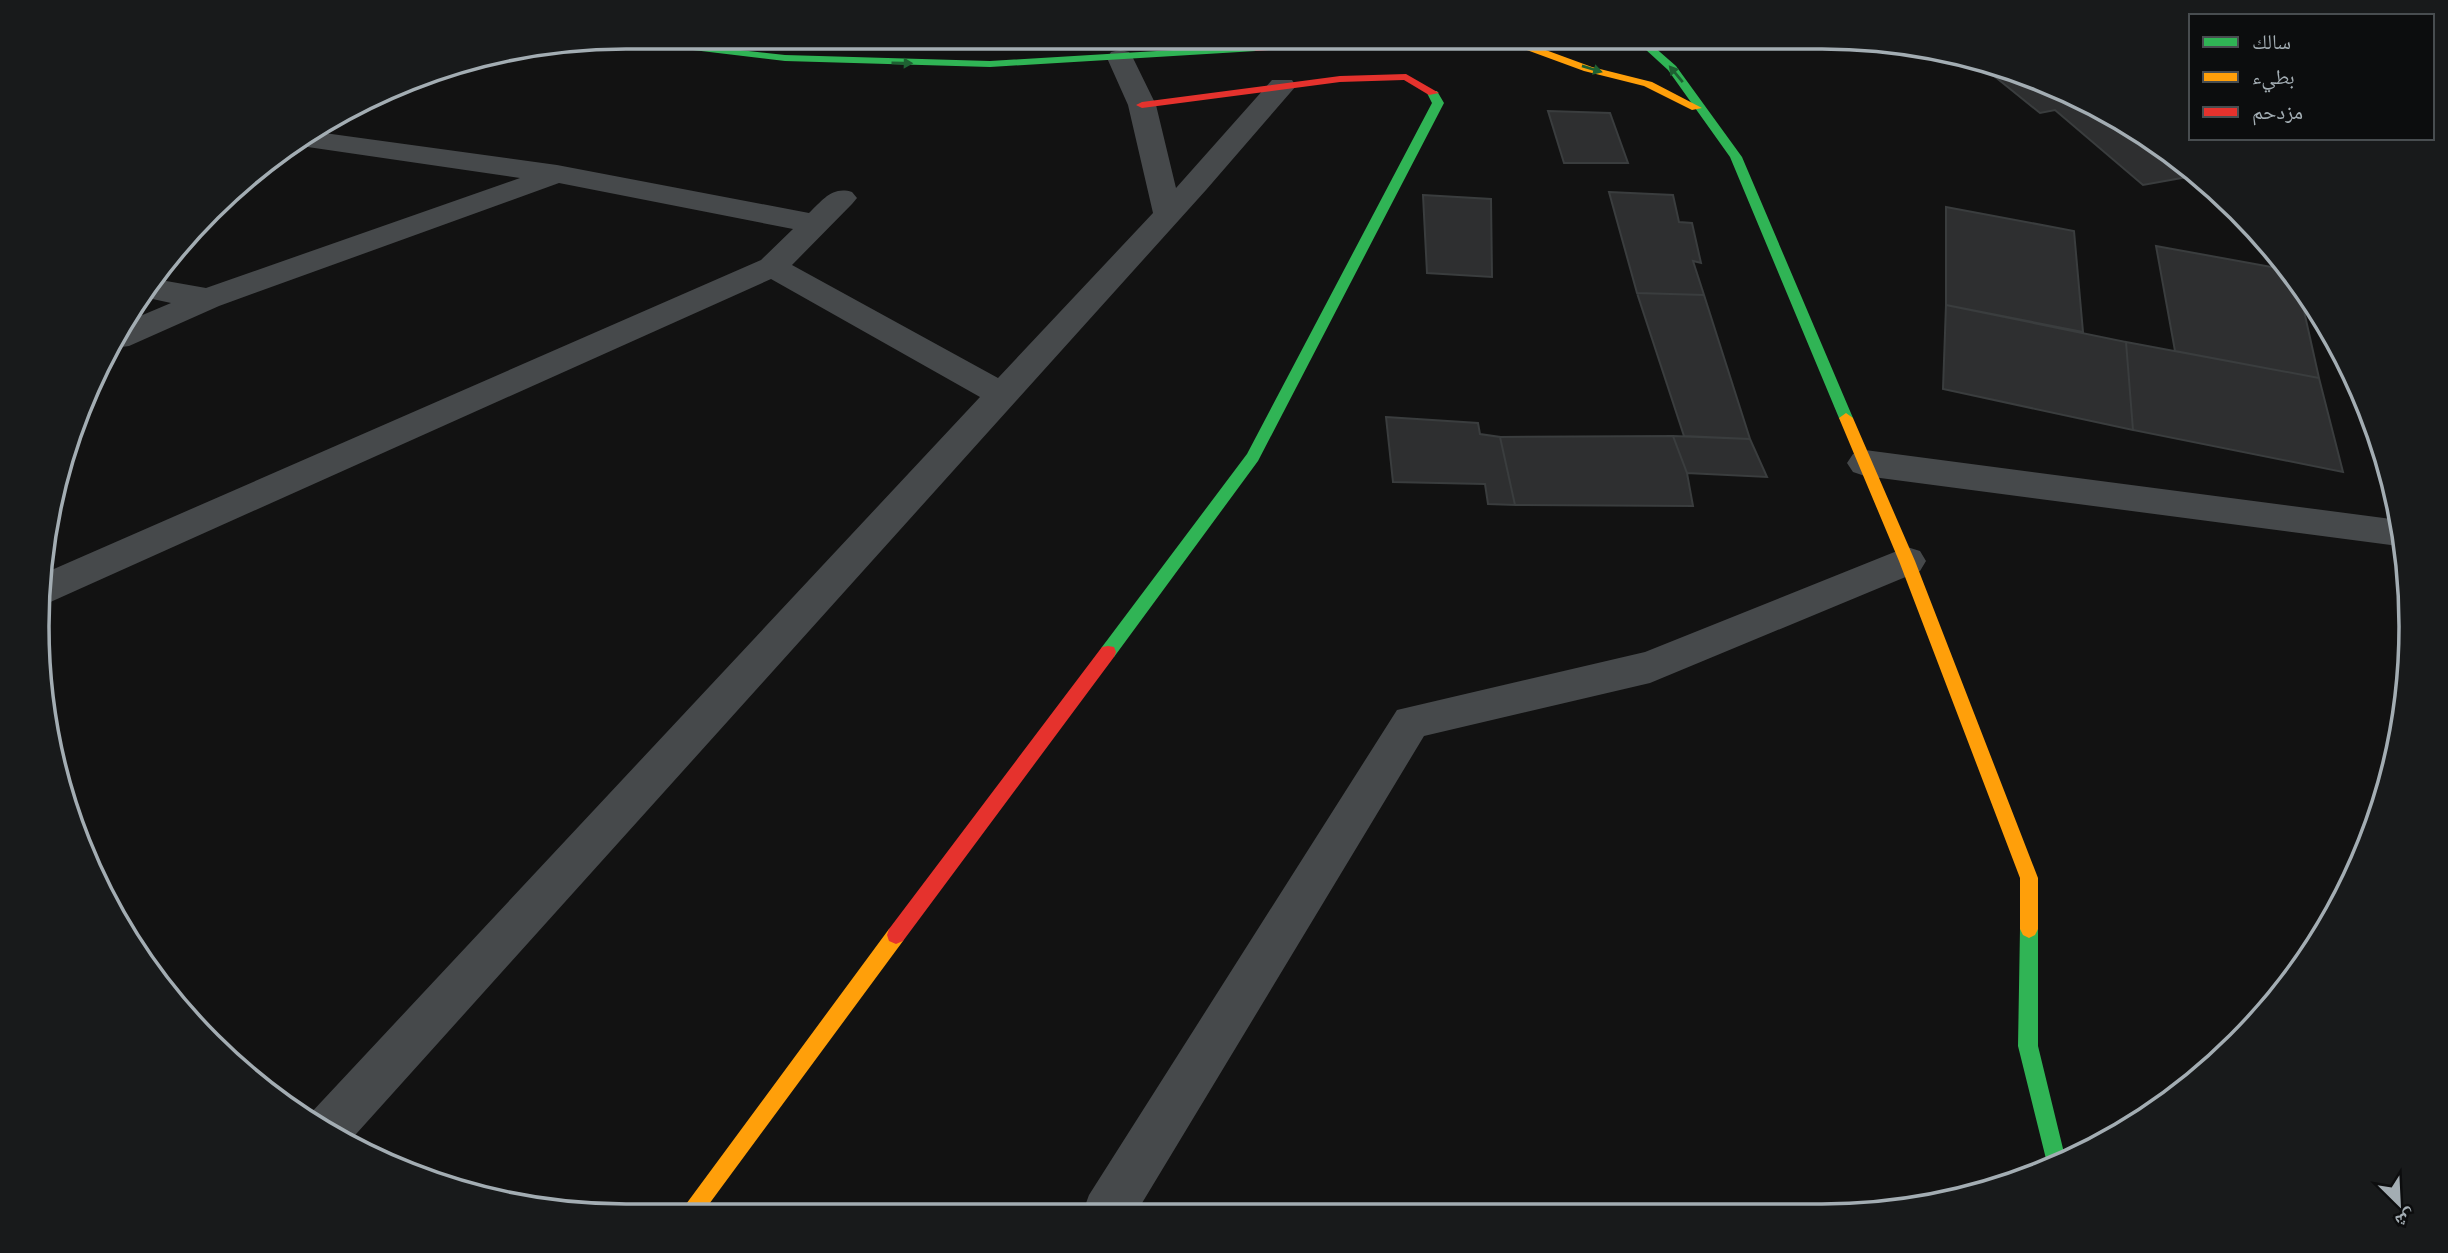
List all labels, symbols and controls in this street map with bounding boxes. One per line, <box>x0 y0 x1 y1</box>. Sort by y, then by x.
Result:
legend <box>2189 14 2434 140</box>
text: سالك <box>2252 27 2291 55</box>
one-way arrow <box>891 57 913 69</box>
text: بطيء <box>2252 62 2295 93</box>
one-way arrow <box>1582 65 1603 75</box>
one-way arrow <box>1669 65 1684 82</box>
text: مزدحم <box>2252 97 2303 126</box>
north arrow <box>2364 1169 2434 1239</box>
text: ش <box>2392 1204 2420 1235</box>

